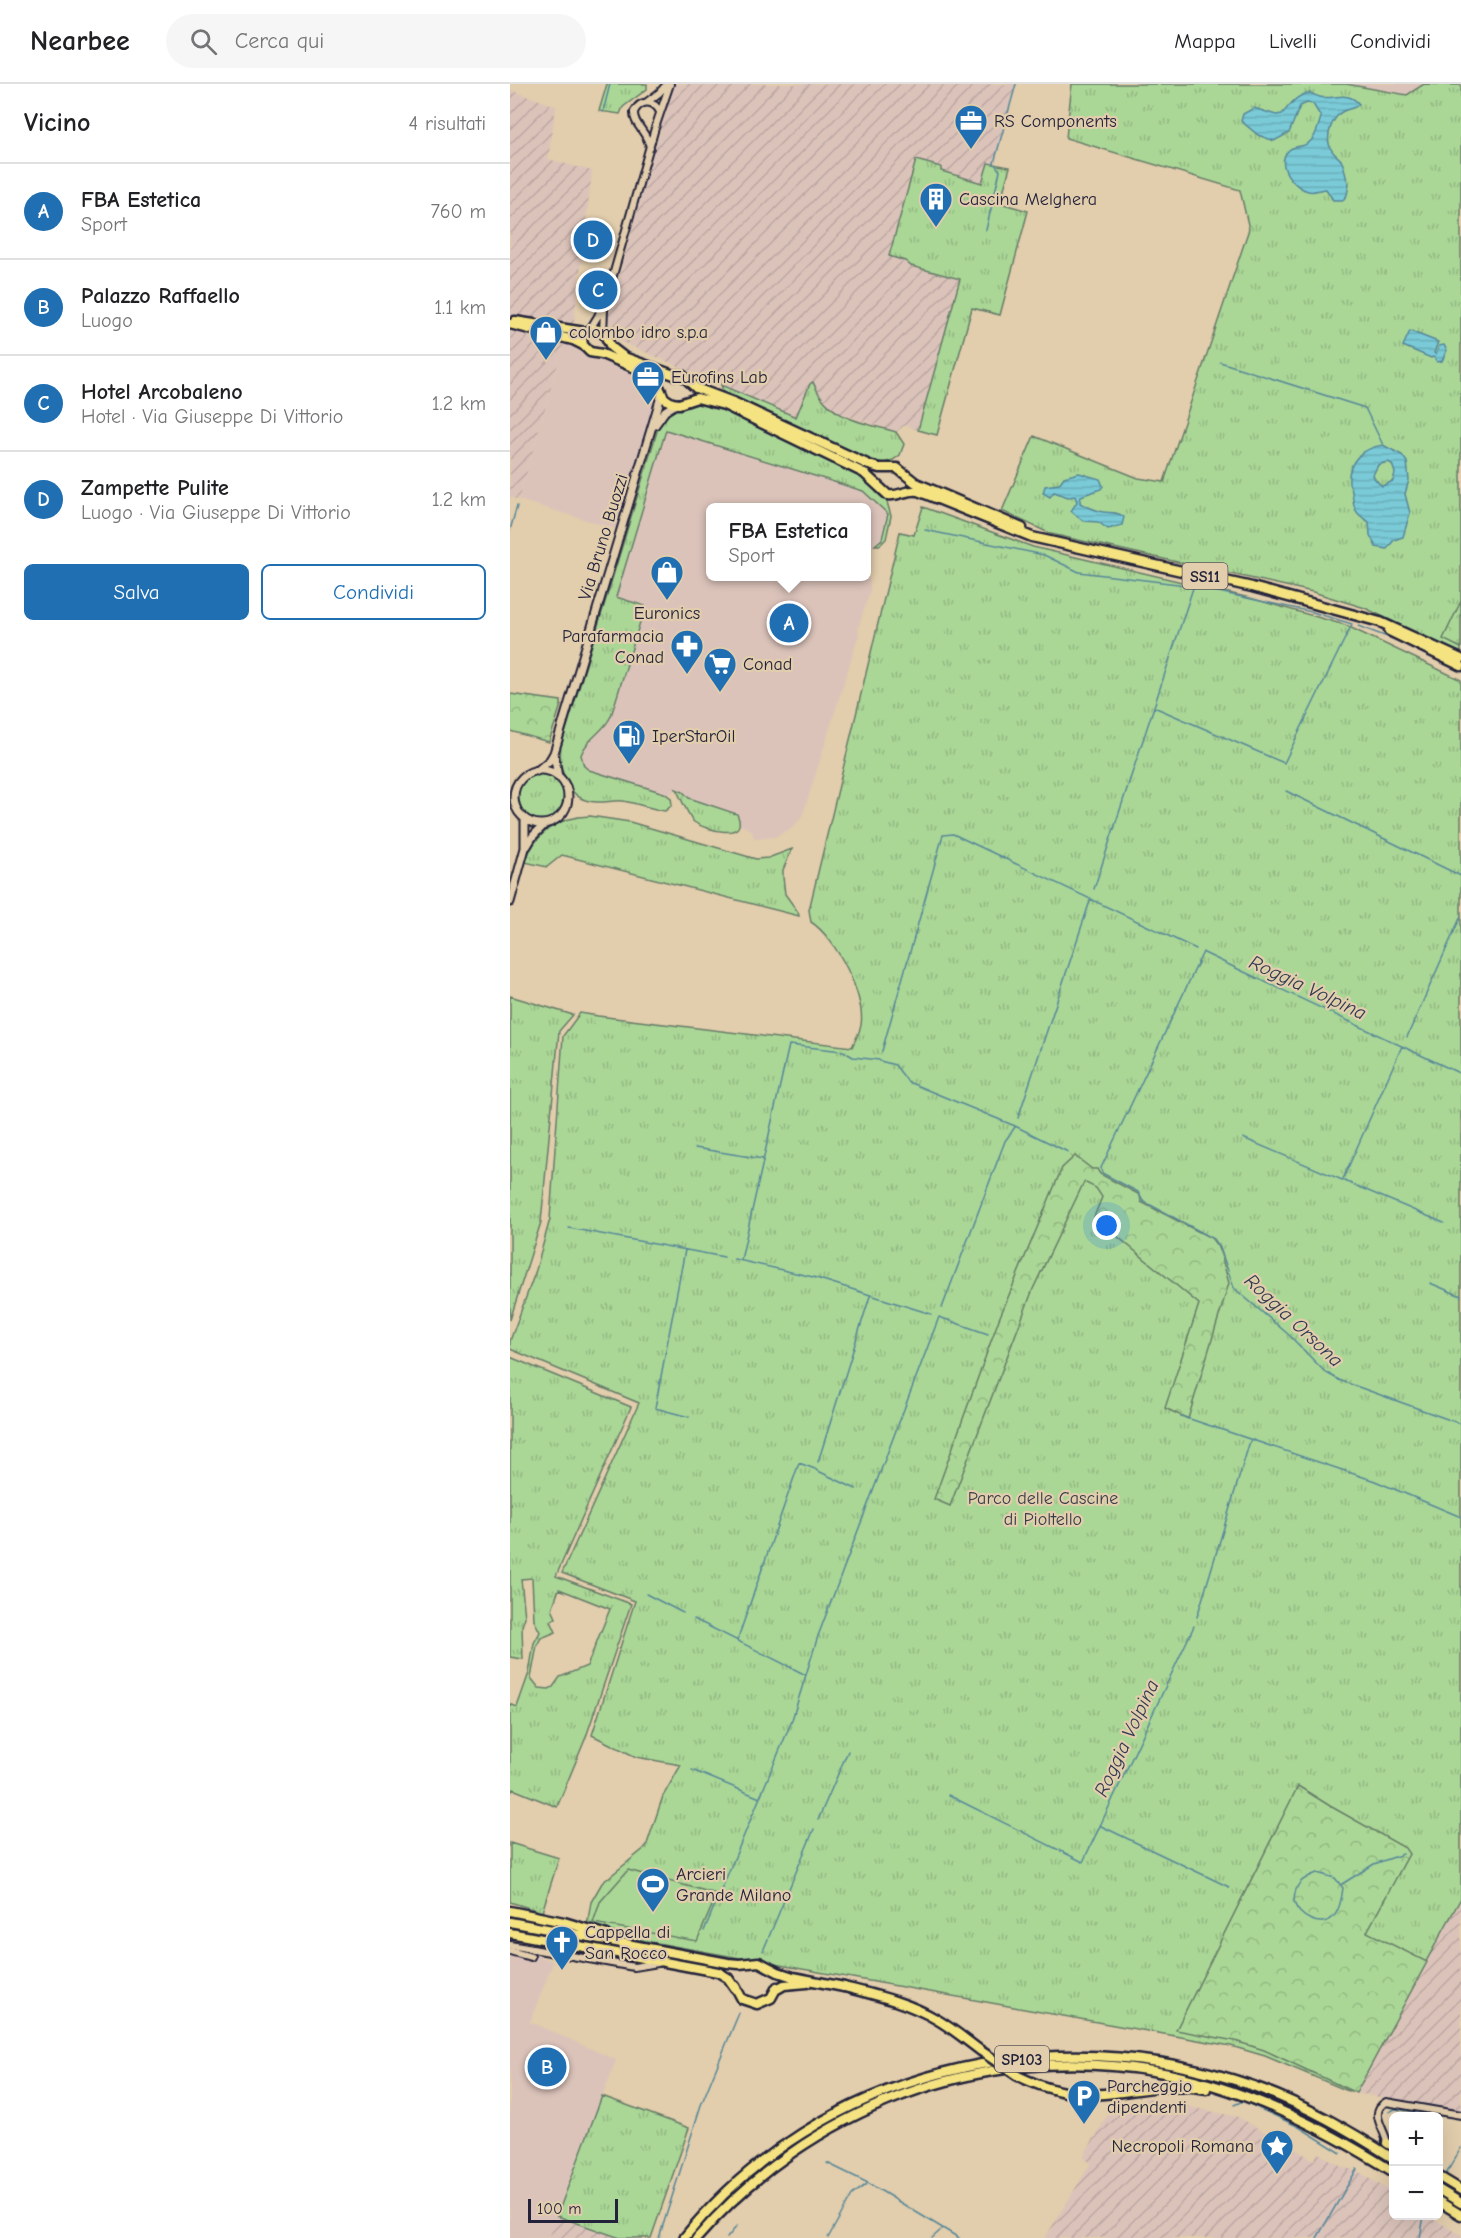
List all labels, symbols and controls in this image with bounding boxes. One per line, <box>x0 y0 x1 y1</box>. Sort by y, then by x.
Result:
search box <box>166 14 586 68</box>
text: Nearbee <box>30 25 130 57</box>
icon: search <box>187 25 220 58</box>
text: Cerca qui <box>235 28 324 54</box>
text: Mappa <box>1174 29 1236 53</box>
text: Livelli <box>1269 29 1317 53</box>
text: Condividi <box>1350 29 1431 53</box>
office icon: RS Components <box>953 103 989 150</box>
text: Vicino <box>24 108 90 138</box>
place label: RS Components <box>994 111 1117 132</box>
text: 4 risultati <box>409 112 486 135</box>
building icon: Cascina Melghera <box>918 181 954 228</box>
text: FBA Estetica <box>81 187 201 213</box>
place label: Cascina Melghera <box>959 189 1097 210</box>
text: A <box>38 200 49 223</box>
text: 760 m <box>430 200 486 223</box>
text: Sport <box>81 213 127 236</box>
pin: D <box>574 218 613 262</box>
pin: C <box>578 268 617 312</box>
text: Palazzo Raffaello <box>81 283 240 309</box>
text: B <box>37 296 50 319</box>
text: 1.1 km <box>434 296 486 319</box>
text: Luogo <box>81 309 133 332</box>
shop icon: colombo idro s.p.a <box>528 314 564 361</box>
place label: colombo idro s.p.a <box>569 322 708 343</box>
office icon: Eurofins Lab <box>630 359 666 406</box>
place label: Eurofins Lab <box>671 367 768 388</box>
text: Hotel Arcobaleno <box>81 379 243 405</box>
text: C <box>37 392 50 415</box>
text: 1.2 km <box>432 392 486 415</box>
text: Hotel · Via Giuseppe Di Vittorio <box>81 405 343 428</box>
street label: Via Bruno Buozzi <box>574 471 633 603</box>
text: Zampette Pulite <box>81 475 229 501</box>
text: D <box>37 488 50 511</box>
text: 1.2 km <box>432 488 486 511</box>
text: Luogo · Via Giuseppe Di Vittorio <box>81 501 351 524</box>
popup <box>706 503 871 581</box>
text: FBA Estetica <box>728 518 849 544</box>
text: Sport <box>728 544 774 567</box>
shop icon: Euronics <box>649 554 685 601</box>
road number: SS11 <box>1182 563 1228 589</box>
button: Salva <box>24 564 249 620</box>
button: Condividi <box>261 564 486 620</box>
pin: A <box>770 600 808 646</box>
place label: Euronics <box>634 603 700 624</box>
place label: Parafarmacia Conad <box>562 626 664 668</box>
pharmacy icon: Parafarmacia Conad <box>669 628 705 675</box>
supermarket icon: Conad <box>702 646 738 693</box>
place label: Conad <box>743 654 792 675</box>
fuel station icon: IperStarOil <box>611 718 647 765</box>
place label: IperStarOil <box>652 726 735 747</box>
water label: Roggia Volpina <box>1246 950 1370 1025</box>
your location <box>1092 1211 1121 1240</box>
water label: Roggia Orsona <box>1240 1269 1347 1372</box>
park label: Parco delle Cascine di Pioltello <box>968 1488 1118 1530</box>
water label: Roggia Volpina <box>1089 1676 1164 1800</box>
place label: Arcieri Grande Milano <box>676 1864 791 1906</box>
sports icon: Arcieri Grande Milano <box>635 1866 671 1913</box>
place label: Cappella di San Rocco <box>585 1922 670 1964</box>
church icon: Cappella di San Rocco <box>544 1924 580 1971</box>
pin: B <box>528 2044 567 2090</box>
road number: SP103 <box>995 2046 1049 2072</box>
place label: Parcheggio dipendenti <box>1107 2076 1192 2118</box>
parking icon: Parcheggio dipendenti <box>1066 2078 1102 2125</box>
map controls <box>1389 2112 1443 2220</box>
button: + <box>1389 2112 1443 2166</box>
place icon: Necropoli Romana <box>1259 2128 1295 2175</box>
place label: Necropoli Romana <box>1112 2136 1254 2157</box>
button: − <box>1389 2166 1443 2220</box>
scale bar <box>528 2196 618 2224</box>
text: 100 m <box>537 2200 581 2218</box>

